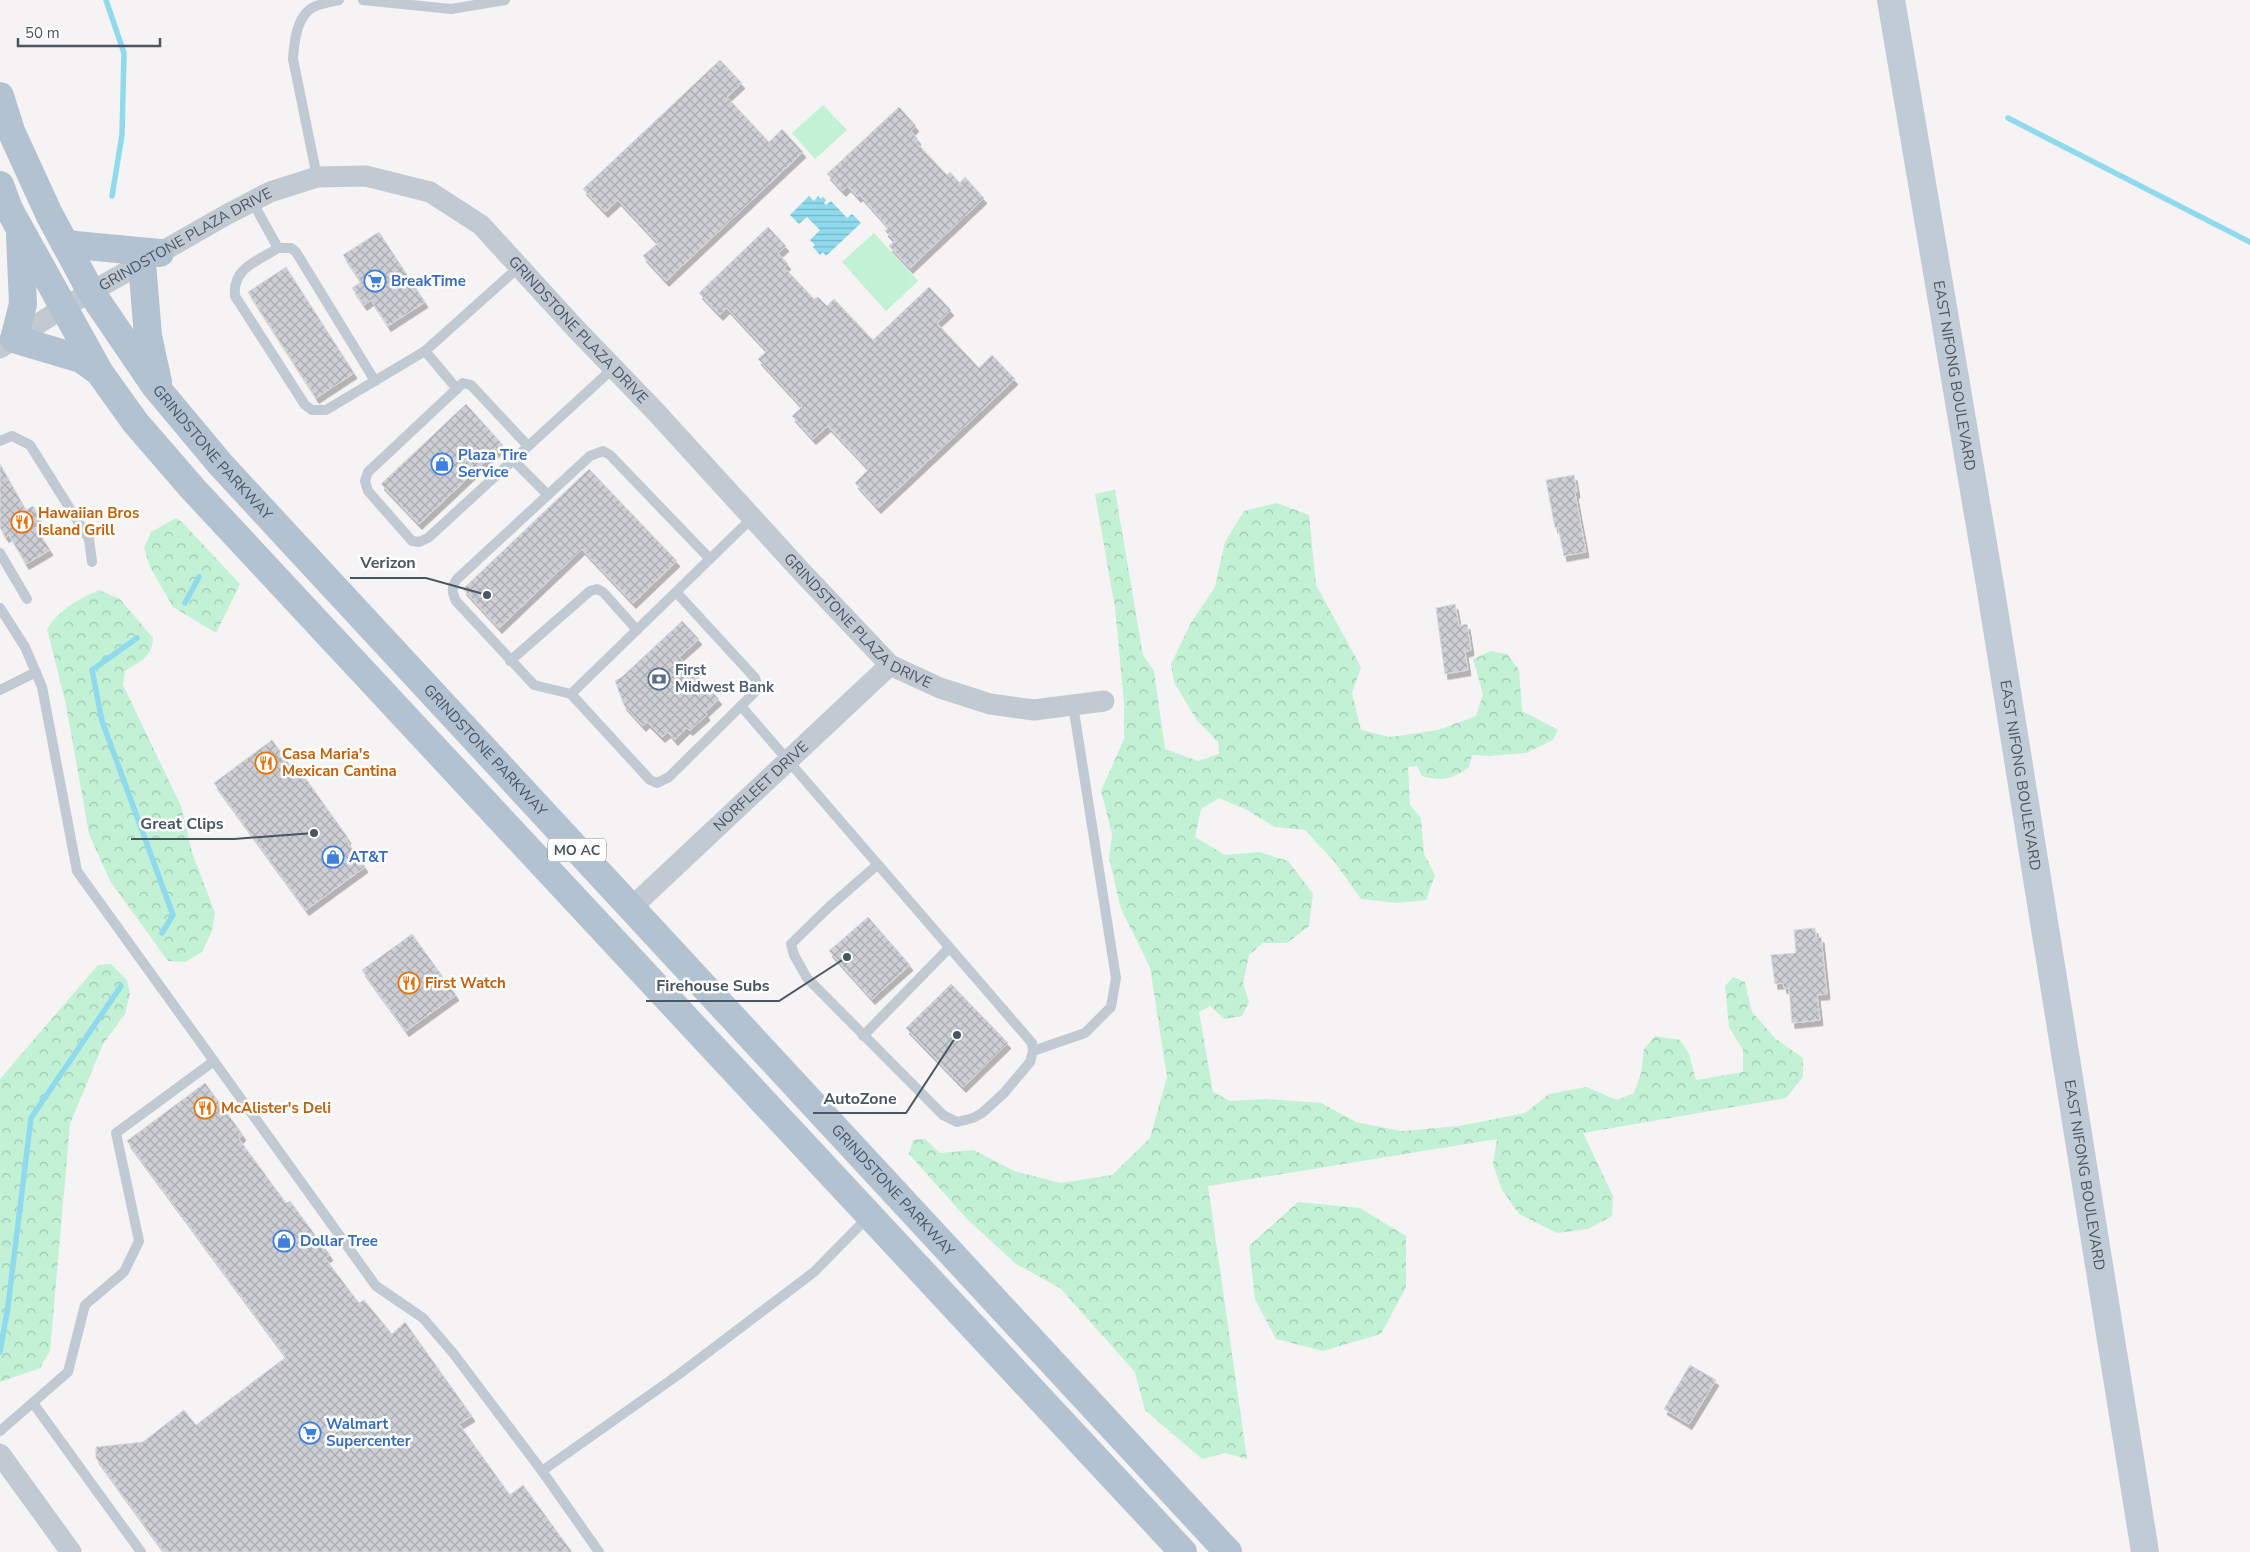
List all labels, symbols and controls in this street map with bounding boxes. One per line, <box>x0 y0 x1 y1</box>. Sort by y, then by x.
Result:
scale bar <box>18 15 160 47</box>
text: 50 m <box>25 23 60 43</box>
street label: GRINDSTONE PLAZA DRIVE <box>95 183 275 296</box>
street label: GRINDSTONE PLAZA DRIVE <box>504 252 652 408</box>
supermarket icon: BreakTime <box>363 269 387 293</box>
place label: BreakTime <box>391 271 466 291</box>
street label: EAST NIFONG BOULEVARD <box>1929 279 1981 472</box>
street label: GRINDSTONE PARKWAY <box>148 381 277 525</box>
place label: Plaza Tire Service <box>458 445 527 482</box>
shop icon: Plaza Tire Service <box>430 452 454 476</box>
place label: Hawaiian Bros Island Grill <box>38 503 139 540</box>
restaurant icon: Hawaiian Bros Island Grill <box>10 510 34 534</box>
callout: Verizon <box>350 547 426 578</box>
street label: GRINDSTONE PLAZA DRIVE <box>779 549 935 693</box>
text: Verizon <box>359 552 416 574</box>
place label: First Midwest Bank <box>675 660 775 697</box>
bank icon: First Midwest Bank <box>647 667 671 691</box>
street label: EAST NIFONG BOULEVARD <box>1995 679 2046 872</box>
street label: GRINDSTONE PARKWAY <box>419 680 552 821</box>
street label: NORFLEET DRIVE <box>709 737 813 836</box>
place label: Casa Maria's Mexican Cantina <box>282 744 397 781</box>
restaurant icon: Casa Maria's Mexican Cantina <box>254 751 278 775</box>
callout: Great Clips <box>131 808 234 839</box>
text: Great Clips <box>140 813 224 835</box>
road number: MO AC <box>548 838 606 862</box>
shop icon: AT&T <box>321 845 345 869</box>
place label: AT&T <box>349 847 388 867</box>
callout: Firehouse Subs <box>646 970 779 1001</box>
restaurant icon: First Watch <box>397 971 421 995</box>
place label: First Watch <box>425 973 506 993</box>
text: Firehouse Subs <box>656 975 770 997</box>
street label: EAST NIFONG BOULEVARD <box>2059 1078 2110 1272</box>
callout: AutoZone <box>813 1082 906 1113</box>
text: AutoZone <box>823 1088 897 1110</box>
restaurant icon: McAlister's Deli <box>193 1096 217 1120</box>
place label: McAlister's Deli <box>221 1098 331 1118</box>
street label: GRINDSTONE PARKWAY <box>827 1120 960 1261</box>
shop icon: Dollar Tree <box>272 1229 296 1253</box>
place label: Dollar Tree <box>300 1231 378 1251</box>
place label: Walmart Supercenter <box>326 1414 411 1451</box>
supermarket icon: Walmart Supercenter <box>298 1421 322 1445</box>

